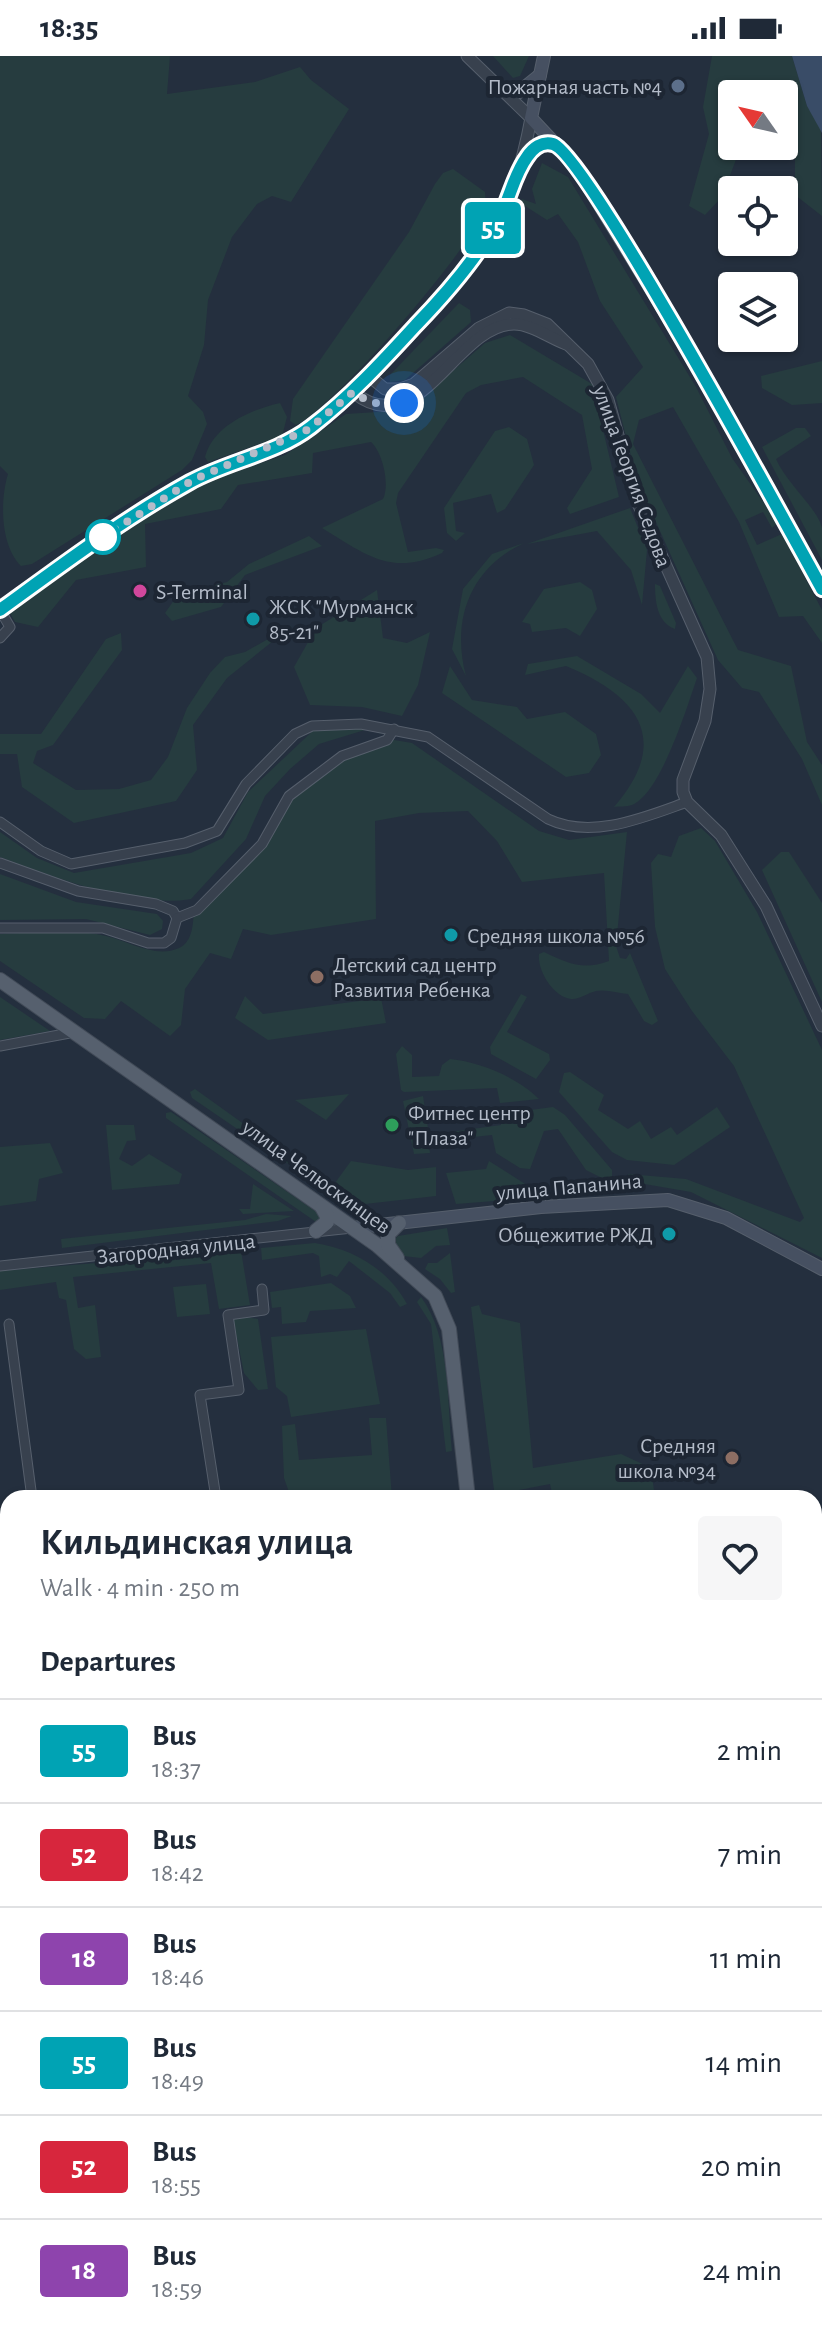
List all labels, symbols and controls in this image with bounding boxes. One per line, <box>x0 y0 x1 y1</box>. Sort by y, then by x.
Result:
text: 18:35 <box>40 13 98 43</box>
place label: Пожарная часть №4 <box>487 76 662 98</box>
marker: Пожарная часть №4 <box>669 77 687 95</box>
north arrow <box>718 80 798 160</box>
map controls <box>718 80 798 352</box>
button: locate <box>718 176 798 256</box>
line badge: 55 <box>457 202 529 254</box>
text: 55 <box>481 214 505 242</box>
button: layers <box>718 272 798 352</box>
street label: улица Георгия Седова <box>589 382 675 570</box>
your location <box>384 383 424 423</box>
unlabelled marker <box>86 520 120 554</box>
place label: S-Terminal <box>156 581 248 603</box>
marker: S-Terminal <box>131 582 149 600</box>
place label: ЖСК "Мурманск 85-21" <box>269 596 414 643</box>
marker: ЖСК "Мурманск 85-21" <box>244 610 262 628</box>
place label: Средняя школа №56 <box>467 925 645 947</box>
marker: Средняя школа №56 <box>442 926 460 944</box>
place label: Детский сад центр Развития Ребенка <box>333 954 497 1001</box>
marker: Детский сад центр Развития Ребенка <box>308 968 326 986</box>
place label: Фитнес центр "Плаза" <box>408 1102 531 1149</box>
street label: улица Челюскинцев <box>237 1115 395 1238</box>
marker: Фитнес центр "Плаза" <box>383 1116 401 1134</box>
street label: улица Папанина <box>494 1170 643 1204</box>
place label: Общежитие РЖД <box>498 1224 653 1246</box>
marker: Общежитие РЖД <box>660 1225 678 1243</box>
street label: Загородная улица <box>96 1230 256 1268</box>
place label: Средняя школа №34 <box>618 1435 716 1482</box>
marker: Средняя школа №34 <box>723 1449 741 1467</box>
button: heart <box>698 1516 782 1600</box>
text: Кильдинская улица <box>40 1524 353 1562</box>
text: Walk · 4 min · 250 m <box>40 1575 240 1601</box>
text: Departures <box>40 1647 176 1677</box>
text: Bus <box>152 1721 197 1751</box>
text: 2 min <box>717 1736 782 1766</box>
text: 55 <box>72 1737 96 1765</box>
text: 18:37 <box>152 1756 201 1782</box>
text: Bus <box>152 1825 197 1855</box>
text: 7 min <box>718 1840 782 1870</box>
text: 52 <box>71 1841 97 1869</box>
text: 18:42 <box>152 1860 204 1886</box>
text: Bus <box>152 1929 197 1959</box>
text: 11 min <box>710 1944 782 1974</box>
text: 18 <box>72 1945 96 1973</box>
text: 18:46 <box>152 1964 204 1990</box>
text: Bus <box>152 2033 197 2063</box>
text: 14 min <box>706 2048 782 2078</box>
text: 55 <box>72 2049 96 2077</box>
text: 18:49 <box>152 2068 204 2094</box>
text: Bus <box>152 2137 197 2167</box>
text: 20 min <box>701 2152 782 2182</box>
text: 52 <box>71 2153 97 2181</box>
text: 18:55 <box>152 2172 201 2198</box>
text: Bus <box>152 2241 197 2271</box>
text: 24 min <box>702 2256 782 2286</box>
text: 18 <box>72 2257 96 2285</box>
text: 18:59 <box>152 2276 202 2302</box>

